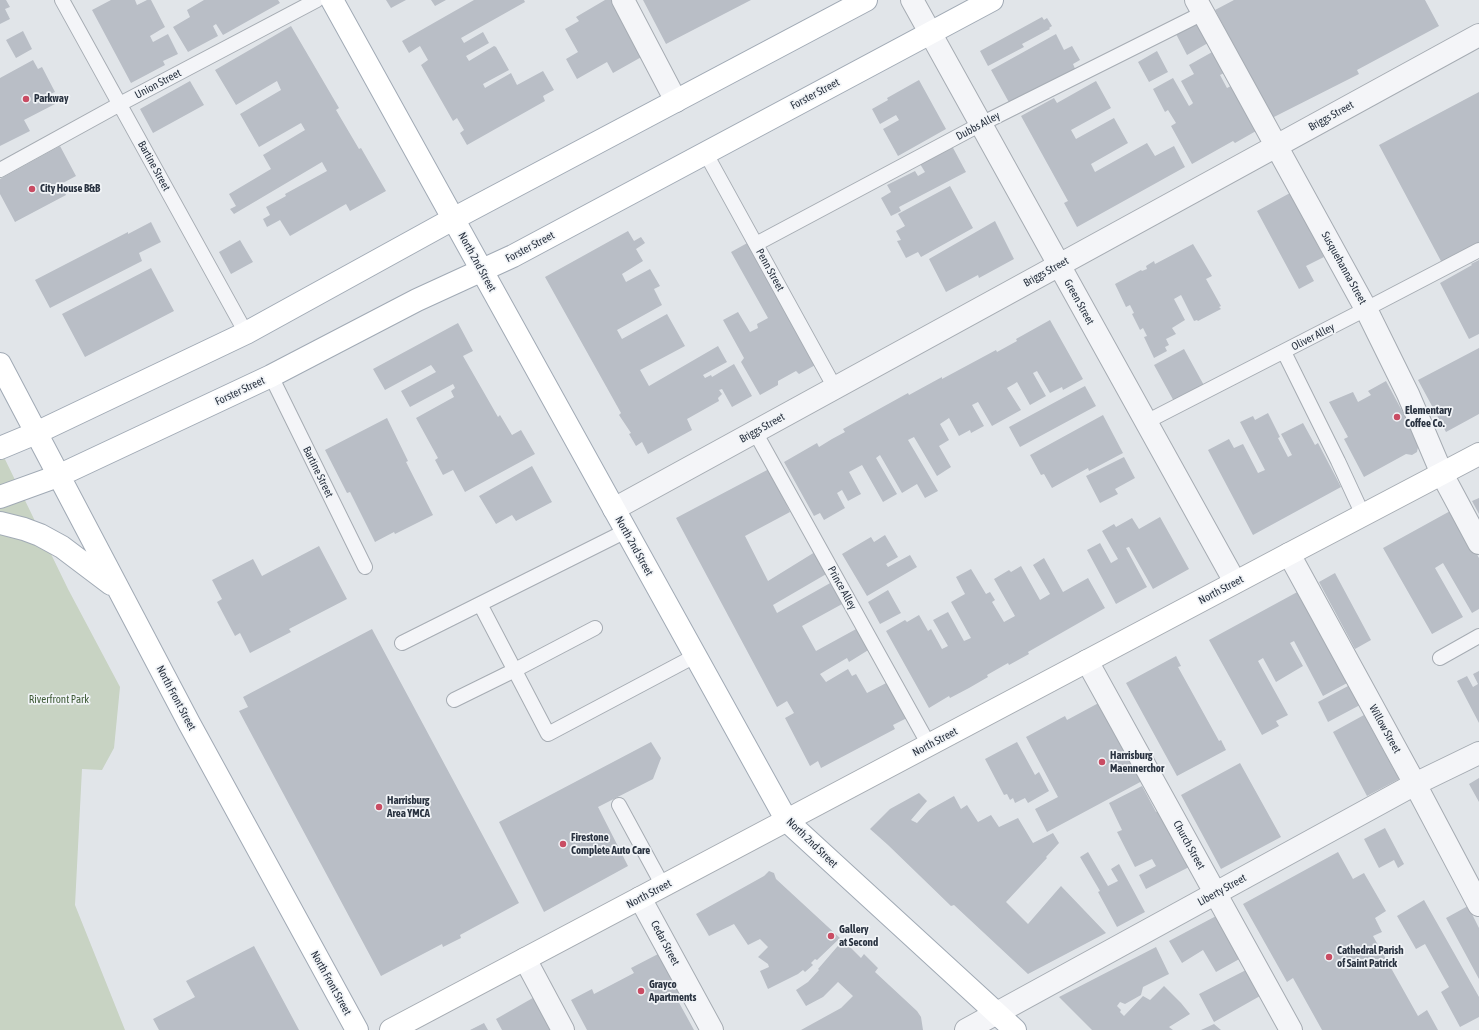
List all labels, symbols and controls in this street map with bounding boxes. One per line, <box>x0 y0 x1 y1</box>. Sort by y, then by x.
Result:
street label: Union Street <box>133 66 183 102</box>
street label: Forster Street <box>788 76 842 112</box>
place label: Parkway <box>34 92 68 106</box>
marker: Parkway <box>21 94 31 104</box>
street label: Briggs Street <box>1306 98 1356 134</box>
street label: Dubbs Alley <box>954 109 1002 143</box>
street label: Bartine Street <box>135 139 173 193</box>
place label: City House B&B <box>40 182 100 196</box>
marker: City House B&B <box>27 184 37 194</box>
street label: Forster Street <box>503 229 557 265</box>
street label: Susquehanna Street <box>1319 229 1369 307</box>
street label: North 2nd Street <box>455 230 499 294</box>
street label: Penn Street <box>753 246 787 294</box>
street label: Briggs Street <box>1021 254 1071 290</box>
street label: Green Street <box>1061 277 1097 327</box>
street label: Oliver Alley <box>1289 321 1337 353</box>
street label: Forster Street <box>213 374 267 408</box>
place label: Elementary Coffee Co. <box>1405 404 1452 430</box>
street label: Briggs Street <box>737 410 787 446</box>
marker: Elementary Coffee Co. <box>1392 412 1402 422</box>
street label: Bartine Street <box>300 444 336 500</box>
street label: North 2nd Street <box>612 514 656 578</box>
street label: Prince Alley <box>825 564 859 612</box>
street label: North Street <box>1196 573 1246 607</box>
street label: North Front Street <box>153 663 199 733</box>
park label: Riverfront Park <box>29 693 89 707</box>
street label: Willow Street <box>1366 702 1404 756</box>
street label: North Street <box>910 725 960 759</box>
place label: Harrisburg Maennerchor <box>1110 749 1164 775</box>
marker: Harrisburg Maennerchor <box>1097 757 1107 767</box>
place label: Harrisburg Area YMCA <box>387 794 430 820</box>
marker: Harrisburg Area YMCA <box>374 802 384 812</box>
street label: North 2nd Street <box>784 815 840 871</box>
street label: Church Street <box>1170 818 1208 872</box>
place label: Firestone Complete Auto Care <box>571 831 650 857</box>
marker: Firestone Complete Auto Care <box>558 839 568 849</box>
street label: Liberty Street <box>1195 871 1249 909</box>
street label: North Street <box>624 877 674 911</box>
street label: Cedar Street <box>648 918 682 968</box>
place label: Gallery at Second <box>839 923 878 949</box>
marker: Gallery at Second <box>826 931 836 941</box>
place label: Cathedral Parish of Saint Patrick <box>1337 944 1404 970</box>
street label: North Front Street <box>308 948 354 1018</box>
marker: Cathedral Parish of Saint Patrick <box>1324 952 1334 962</box>
place label: Grayco Apartments <box>649 978 696 1004</box>
marker: Grayco Apartments <box>636 986 646 996</box>

